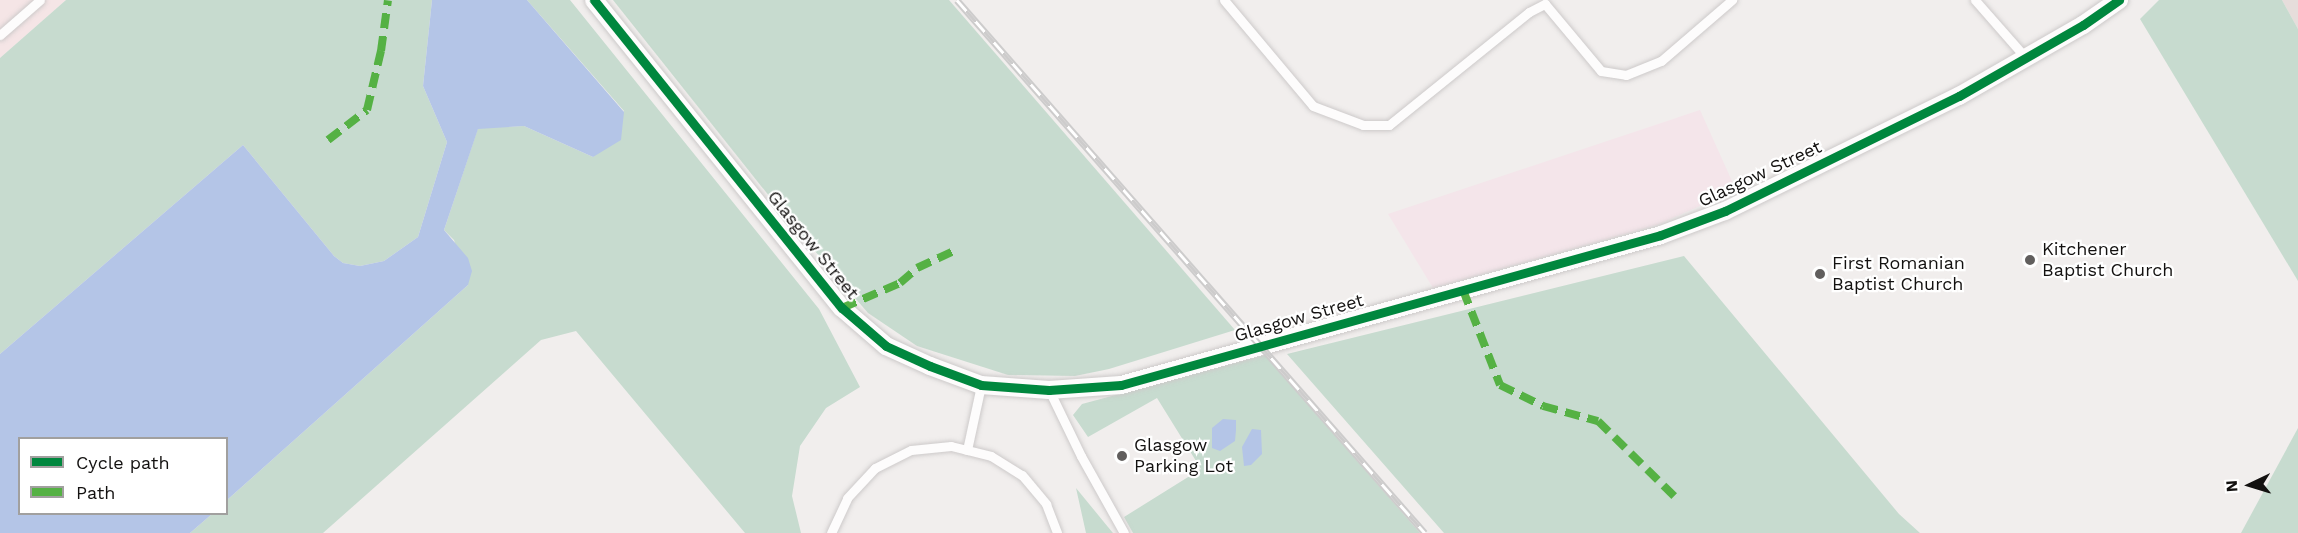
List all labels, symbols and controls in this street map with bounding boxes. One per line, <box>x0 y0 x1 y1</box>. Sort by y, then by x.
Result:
street label: Glasgow Street <box>1695 136 1825 212</box>
street label: Glasgow Street <box>763 186 863 304</box>
place label: Kitchener Baptist Church <box>2042 239 2173 282</box>
place label: First Romanian Baptist Church <box>1832 253 1965 296</box>
marker: Kitchener Baptist Church <box>2023 253 2037 267</box>
marker: First Romanian Baptist Church <box>1813 267 1827 281</box>
street label: Glasgow Street <box>1232 289 1366 347</box>
place label: Glasgow Parking Lot <box>1134 435 1233 478</box>
legend <box>18 437 228 515</box>
marker: Glasgow Parking Lot <box>1115 449 1129 463</box>
text: Cycle path <box>76 452 170 473</box>
north arrow <box>2220 455 2280 515</box>
text: N <box>2222 480 2241 493</box>
text: Path <box>76 482 116 503</box>

